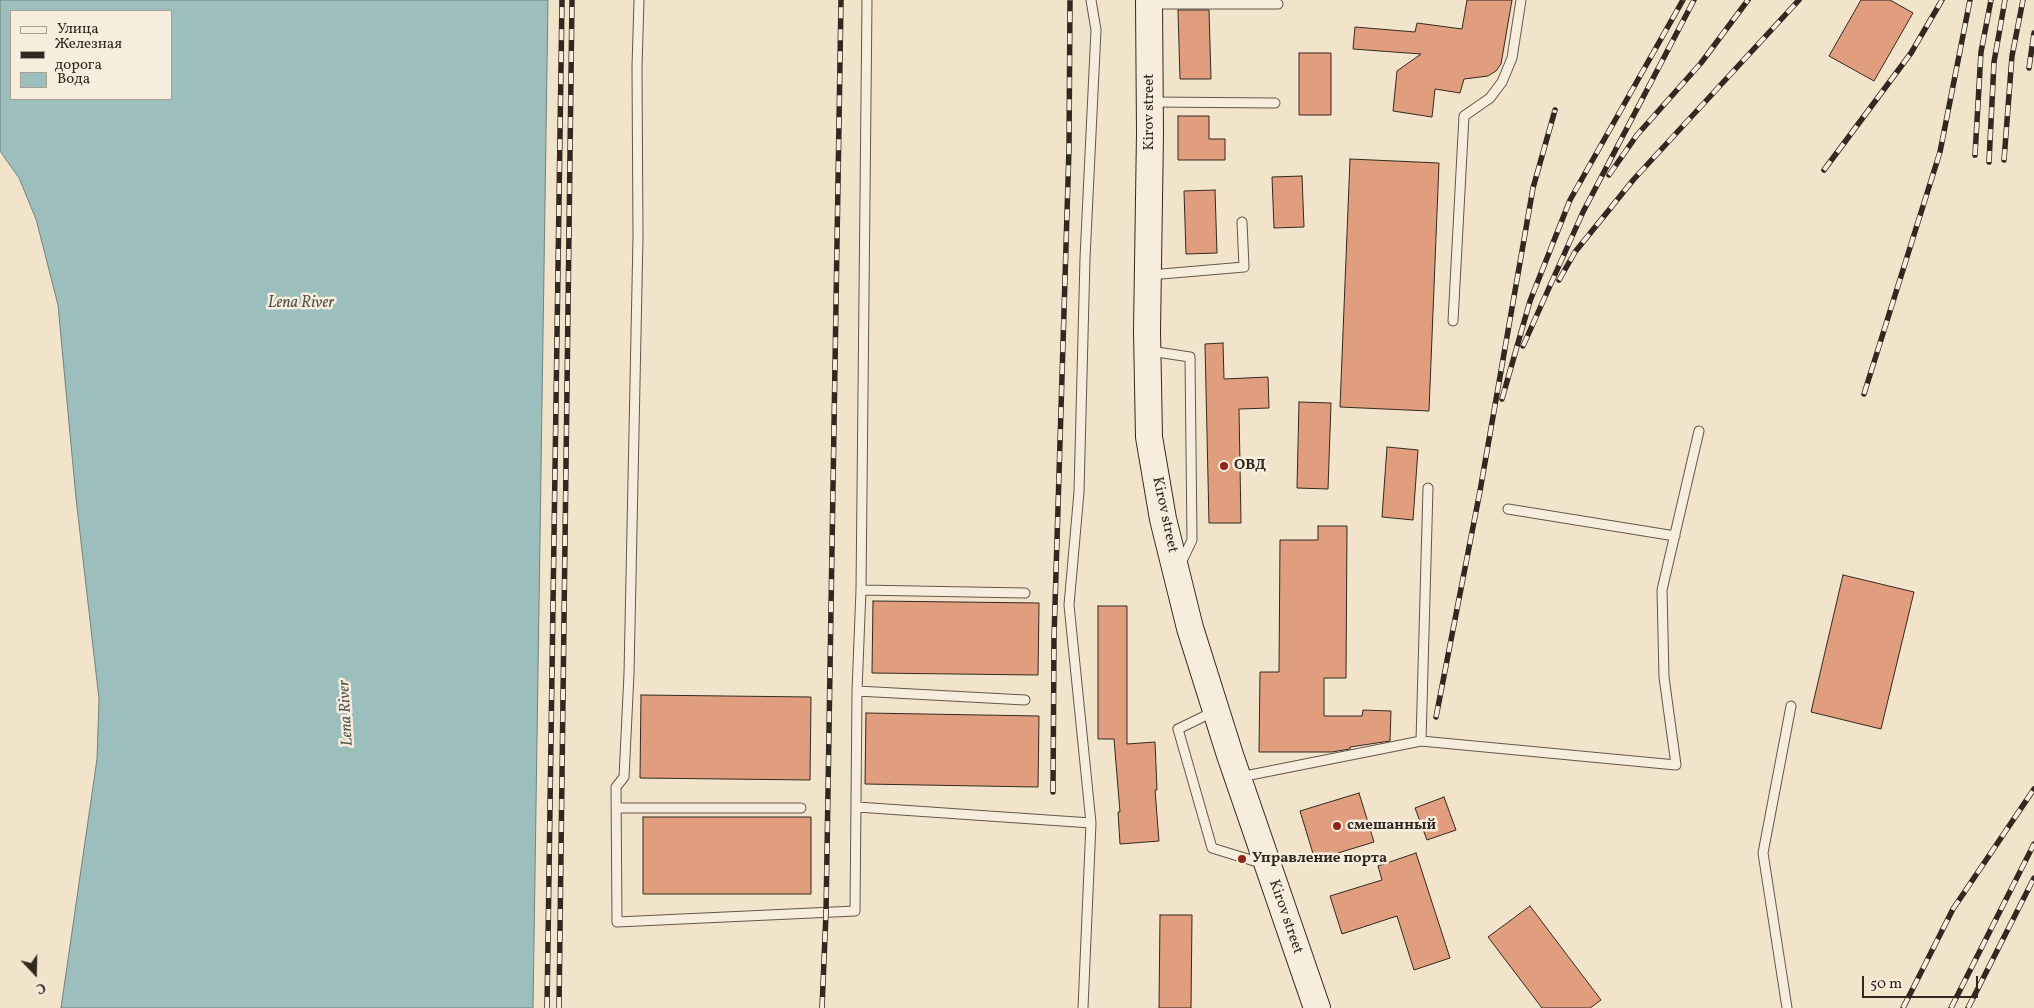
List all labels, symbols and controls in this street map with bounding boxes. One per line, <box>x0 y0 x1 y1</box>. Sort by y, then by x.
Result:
legend <box>10 10 172 100</box>
text: Улица <box>57 19 99 40</box>
text: Железная дорога <box>55 34 122 76</box>
text: Вода <box>57 69 90 90</box>
street label: Kirov street <box>1141 73 1159 151</box>
water label: Lena River <box>268 294 334 314</box>
place label: ОВД <box>1234 457 1266 475</box>
marker: ОВД <box>1218 460 1230 472</box>
street label: Kirov street <box>1147 475 1181 555</box>
water label: Lena River <box>336 679 358 747</box>
place label: смешанный <box>1347 817 1436 835</box>
marker: смешанный <box>1331 820 1343 832</box>
place label: Управление порта <box>1252 850 1387 868</box>
marker: Управление порта <box>1236 853 1248 865</box>
street label: Kirov street <box>1264 878 1306 956</box>
north arrow <box>10 948 60 998</box>
scale bar <box>1864 966 1980 998</box>
text: 50 m <box>1870 974 1902 995</box>
text: С <box>33 977 48 998</box>

